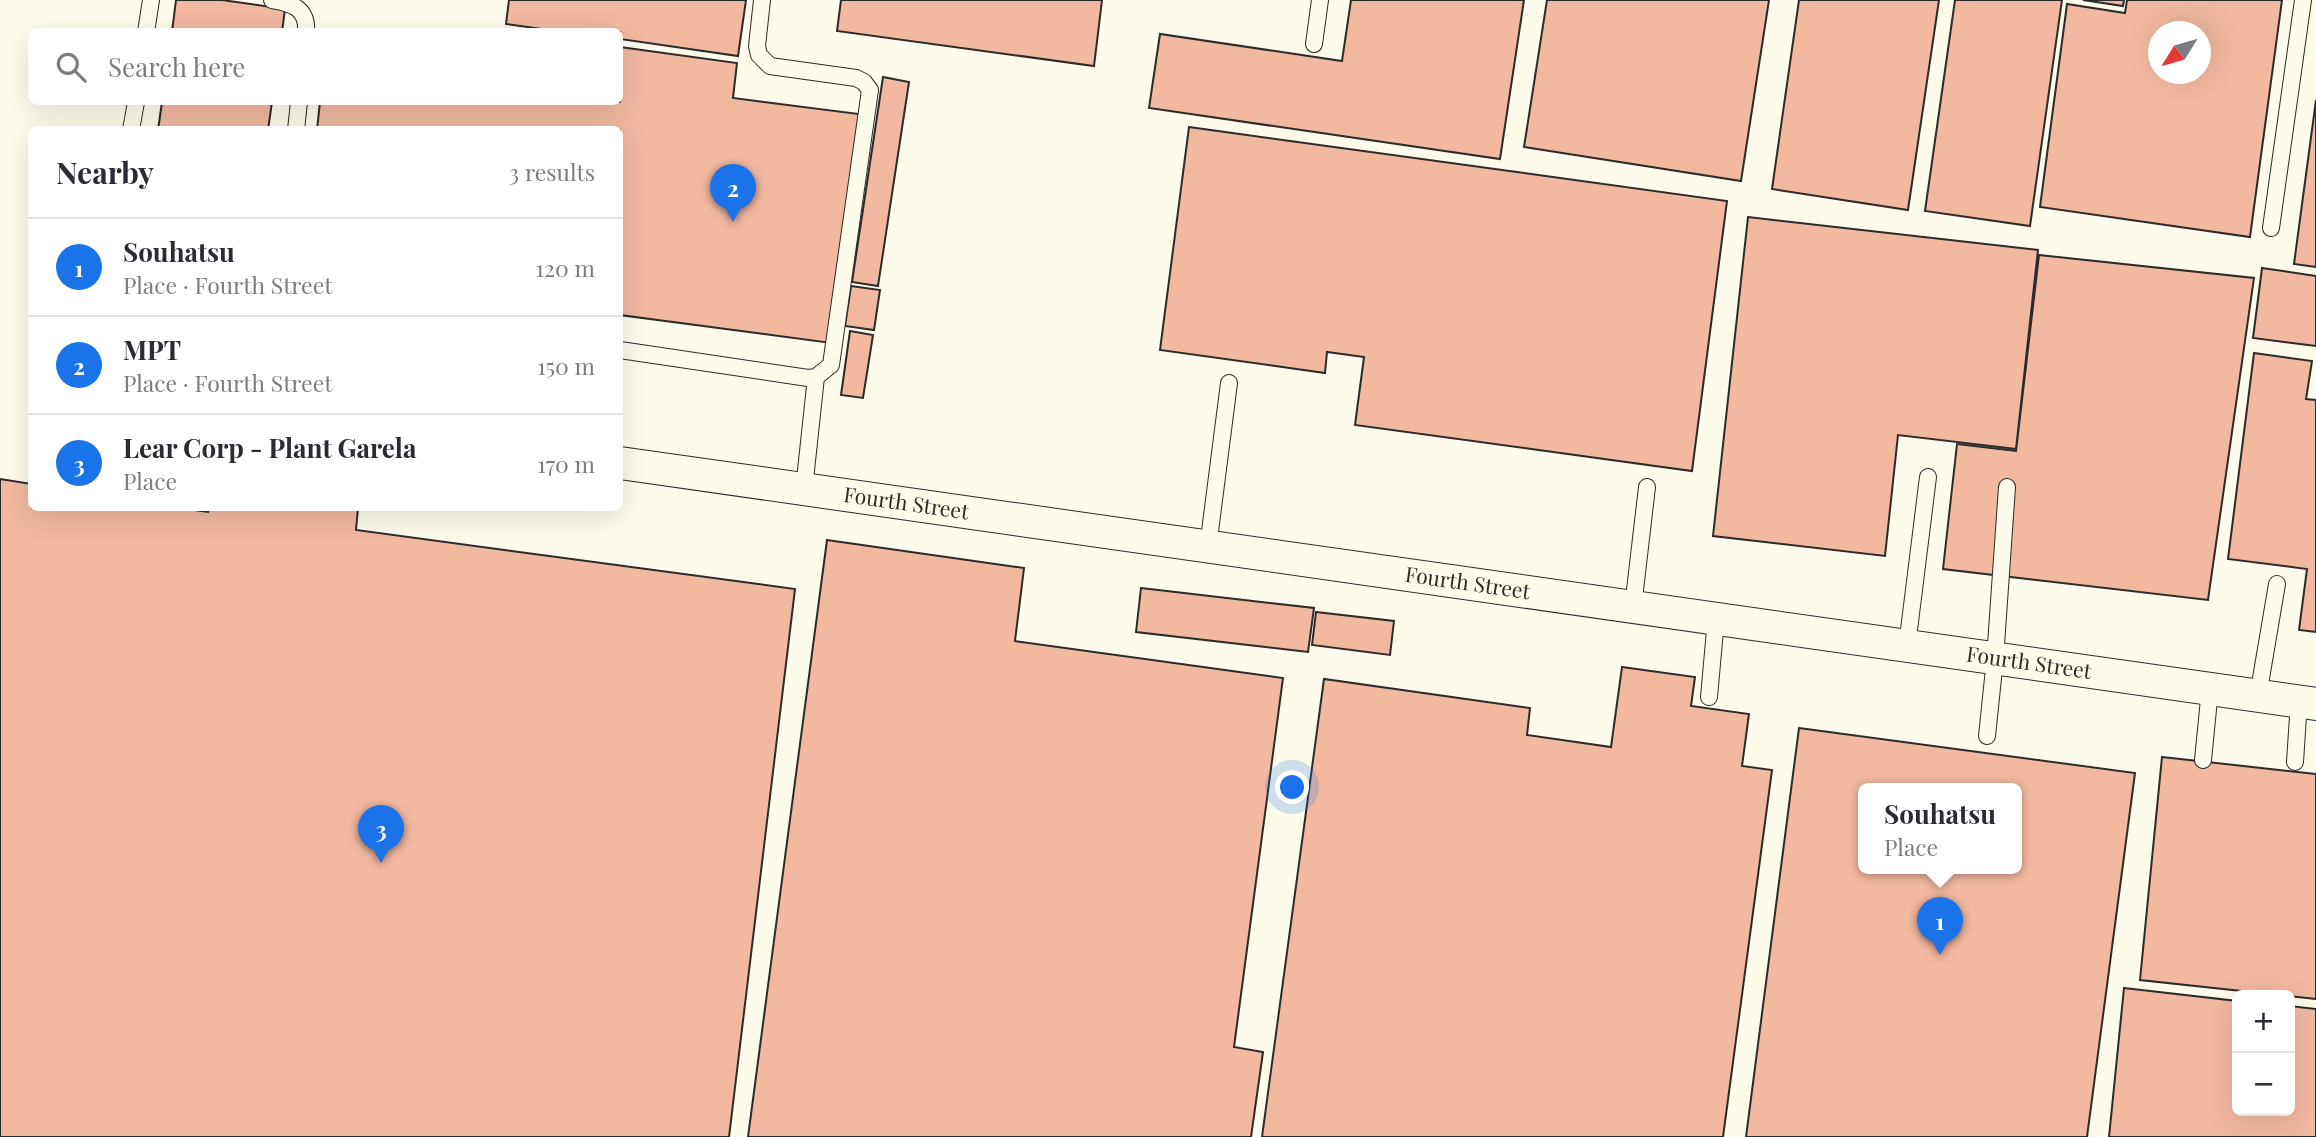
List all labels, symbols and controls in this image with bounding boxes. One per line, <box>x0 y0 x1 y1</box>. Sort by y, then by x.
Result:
north arrow <box>2148 21 2211 84</box>
search box <box>28 28 623 105</box>
icon: search <box>52 48 90 86</box>
text: Search here <box>108 49 245 84</box>
text: Nearby <box>56 152 154 192</box>
text: 3 results <box>509 156 595 187</box>
pin: 2 <box>710 164 756 222</box>
text: Souhatsu <box>123 234 235 269</box>
text: 1 <box>75 252 83 283</box>
text: 120 m <box>536 252 595 283</box>
text: Place · Fourth Street <box>123 269 333 300</box>
text: MPT <box>123 332 181 367</box>
text: 2 <box>73 350 85 381</box>
text: 150 m <box>537 350 595 381</box>
text: Place · Fourth Street <box>123 367 333 398</box>
text: Lear Corp - Plant Garela <box>123 430 416 465</box>
text: 3 <box>73 448 85 479</box>
text: 170 m <box>537 448 595 479</box>
text: Place <box>123 465 177 496</box>
street label: Fourth Street <box>842 479 971 524</box>
street label: Fourth Street <box>1403 559 1533 604</box>
street label: Fourth Street <box>1965 638 2094 684</box>
your location <box>1275 770 1309 804</box>
popup <box>1858 783 2022 874</box>
text: Souhatsu <box>1884 796 1996 831</box>
pin: 3 <box>358 805 404 863</box>
text: Place <box>1884 831 1938 862</box>
pin: 1 <box>1917 897 1963 955</box>
map controls <box>2232 990 2295 1116</box>
button: + <box>2232 990 2295 1053</box>
button: − <box>2232 1053 2295 1116</box>

